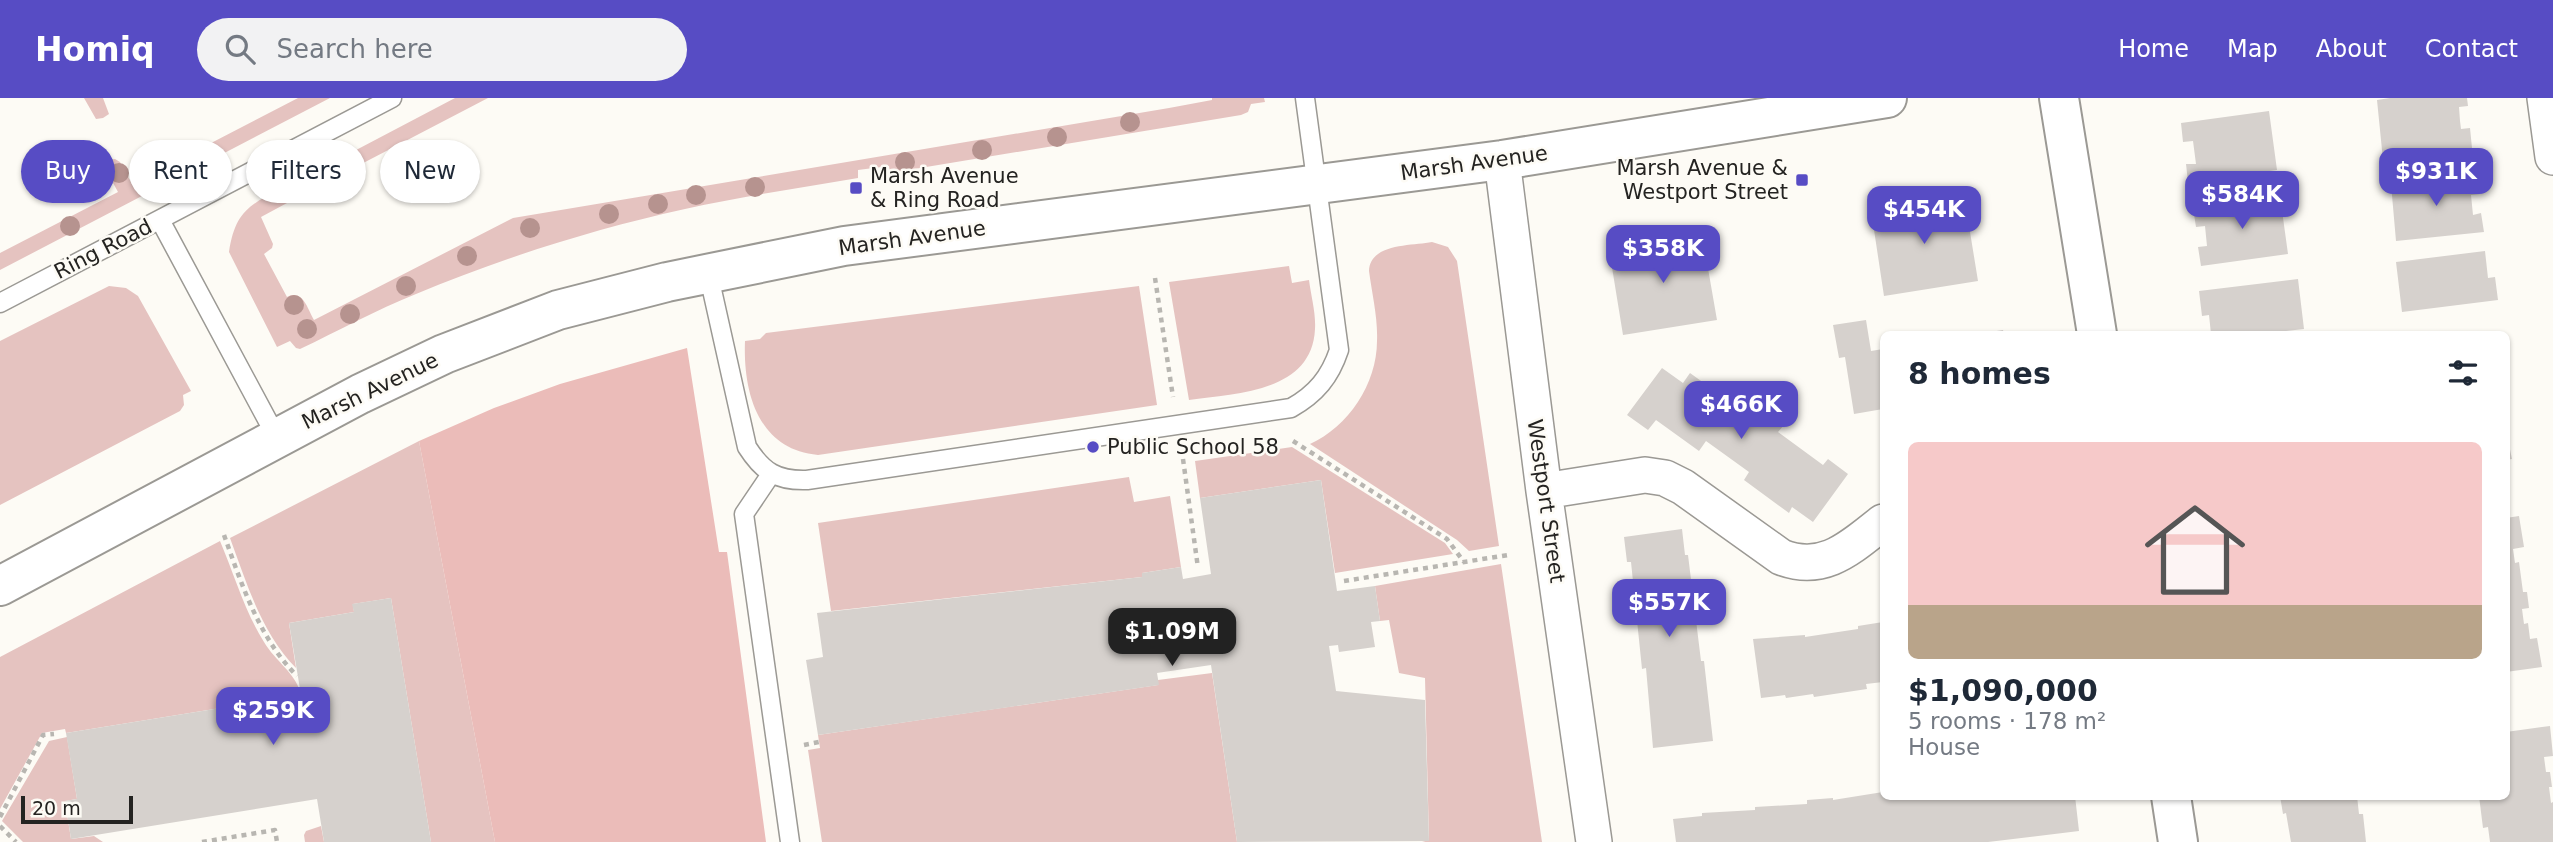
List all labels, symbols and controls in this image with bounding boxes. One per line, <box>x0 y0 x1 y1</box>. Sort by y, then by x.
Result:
search box <box>197 18 687 81</box>
text: Homiq <box>35 30 155 69</box>
icon: search <box>221 30 259 68</box>
text: Search here <box>277 34 433 64</box>
text: Home <box>2118 35 2189 63</box>
text: Map <box>2227 35 2278 63</box>
text: About <box>2316 35 2387 63</box>
text: Contact <box>2425 35 2518 63</box>
chip: Buy <box>21 140 115 203</box>
chip: Rent <box>129 140 232 203</box>
chip: Filters <box>246 140 366 203</box>
chip: New <box>380 140 480 203</box>
street label: Marsh Avenue <box>1399 141 1549 185</box>
pin: $931K <box>2387 148 2485 208</box>
place label: Marsh Avenue & Westport Street <box>1616 156 1788 204</box>
text: $931K <box>2395 158 2477 184</box>
place label: Marsh Avenue & Ring Road <box>870 164 1019 212</box>
marker: Marsh Avenue & Westport Street <box>1794 172 1810 188</box>
pin: $584K <box>2193 172 2291 231</box>
marker: Marsh Avenue & Ring Road <box>848 180 864 196</box>
text: $584K <box>2201 181 2283 207</box>
pin: $454K <box>1875 186 1973 246</box>
text: $454K <box>1883 196 1965 222</box>
street label: Ring Road <box>50 214 156 284</box>
street label: Marsh Avenue <box>837 216 987 260</box>
pin: $358K <box>1614 226 1712 285</box>
text: $358K <box>1622 235 1704 261</box>
street label: Marsh Avenue <box>298 348 442 434</box>
icon: filters <box>2444 354 2482 392</box>
text: 8 homes <box>1908 356 2051 391</box>
pin: $466K <box>1692 382 1790 441</box>
text: $466K <box>1700 391 1782 417</box>
street label: Westport Street <box>1523 418 1569 584</box>
place label: Public School 58 <box>1107 435 1279 459</box>
marker: Public School 58 <box>1085 439 1101 455</box>
icon: home <box>2132 487 2258 613</box>
pin: $557K <box>1620 580 1718 639</box>
text: $557K <box>1628 589 1710 615</box>
pin: $1.09M <box>1115 608 1229 668</box>
text: $1.09M <box>1124 618 1220 644</box>
text: $1,090,000 <box>1908 673 2098 708</box>
pin: $259K <box>224 688 322 747</box>
text: $259K <box>232 697 314 723</box>
text: 5 rooms · 178 m² <box>1908 708 2106 734</box>
text: House <box>1908 734 1980 760</box>
scale bar <box>21 793 133 825</box>
text: 20 m <box>32 797 81 819</box>

